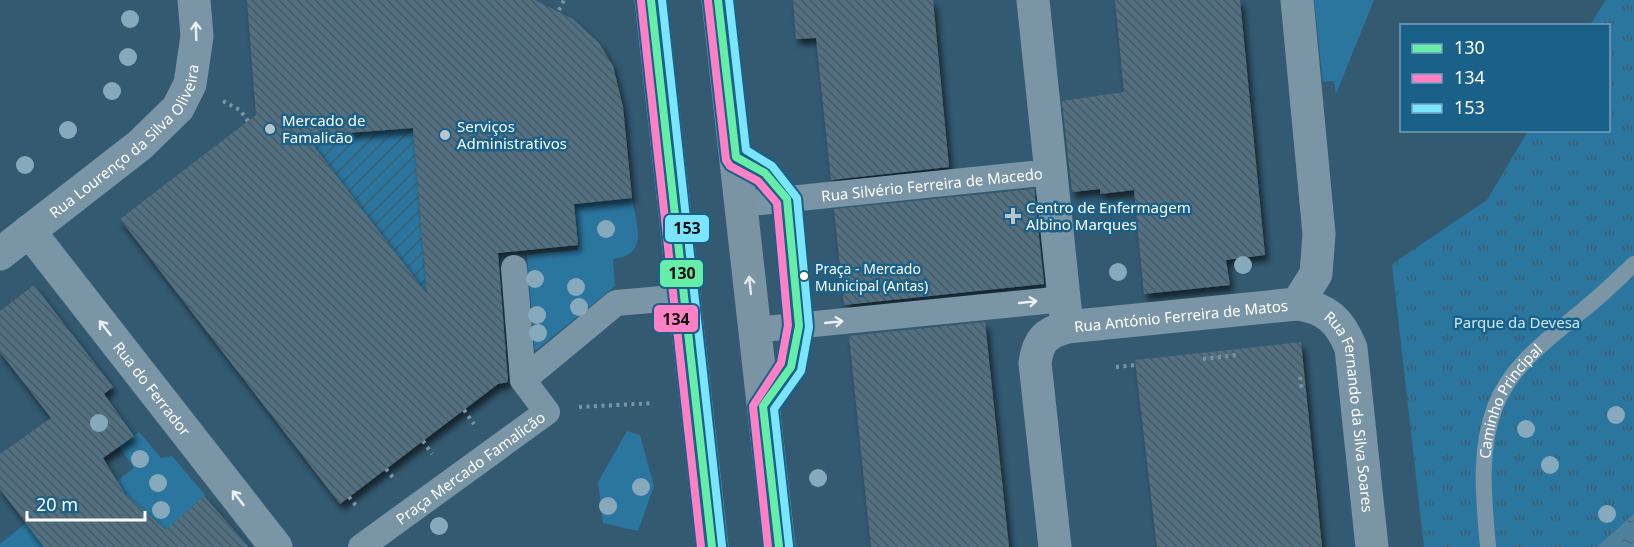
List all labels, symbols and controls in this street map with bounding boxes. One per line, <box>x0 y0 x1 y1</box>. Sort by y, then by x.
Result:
one-way arrow <box>190 22 202 42</box>
legend <box>1400 24 1610 132</box>
text: 130 <box>1454 35 1485 59</box>
street label: Rua Lourenço da Silva Oliveira <box>45 63 203 222</box>
text: 134 <box>1454 65 1485 89</box>
text: 153 <box>1454 95 1485 119</box>
place label: Mercado de Famalicão <box>282 110 365 147</box>
place label: Serviços Administrativos <box>457 116 567 153</box>
marker: Mercado de Famalicão <box>263 122 277 136</box>
marker: Serviços Administrativos <box>438 128 452 142</box>
street label: Rua Silvério Ferreira de Macedo <box>820 163 1044 206</box>
place label: Centro de Enfermagem Albino Marques <box>1026 197 1191 234</box>
marker: Centro de Enfermagem Albino Marques <box>1004 207 1022 225</box>
line badge: 153 <box>664 214 710 243</box>
text: 153 <box>673 217 701 239</box>
line badge: 130 <box>659 259 704 288</box>
place label: Praça - Mercado Municipal (Antas) <box>815 259 928 295</box>
text: 130 <box>668 262 696 284</box>
marker: Praça - Mercado Municipal (Antas) <box>798 270 810 282</box>
one-way arrow <box>744 276 755 296</box>
street label: Rua António Ferreira de Matos <box>1073 295 1289 336</box>
one-way arrow <box>1017 296 1037 307</box>
line badge: 134 <box>653 304 699 333</box>
street label: Rua Fernando da Silva Soares <box>1321 306 1378 513</box>
text: 134 <box>662 308 690 330</box>
park label: Parque da Devesa <box>1454 312 1580 332</box>
one-way arrow <box>823 317 843 328</box>
one-way arrow <box>99 320 112 336</box>
street label: Rua do Ferrador <box>109 337 195 440</box>
street label: Caminho Principal <box>1474 339 1546 459</box>
street label: Praça Mercado Famalicão <box>392 407 549 529</box>
scale bar <box>27 484 146 522</box>
one-way arrow <box>232 490 245 506</box>
text: 20 m <box>36 492 78 516</box>

